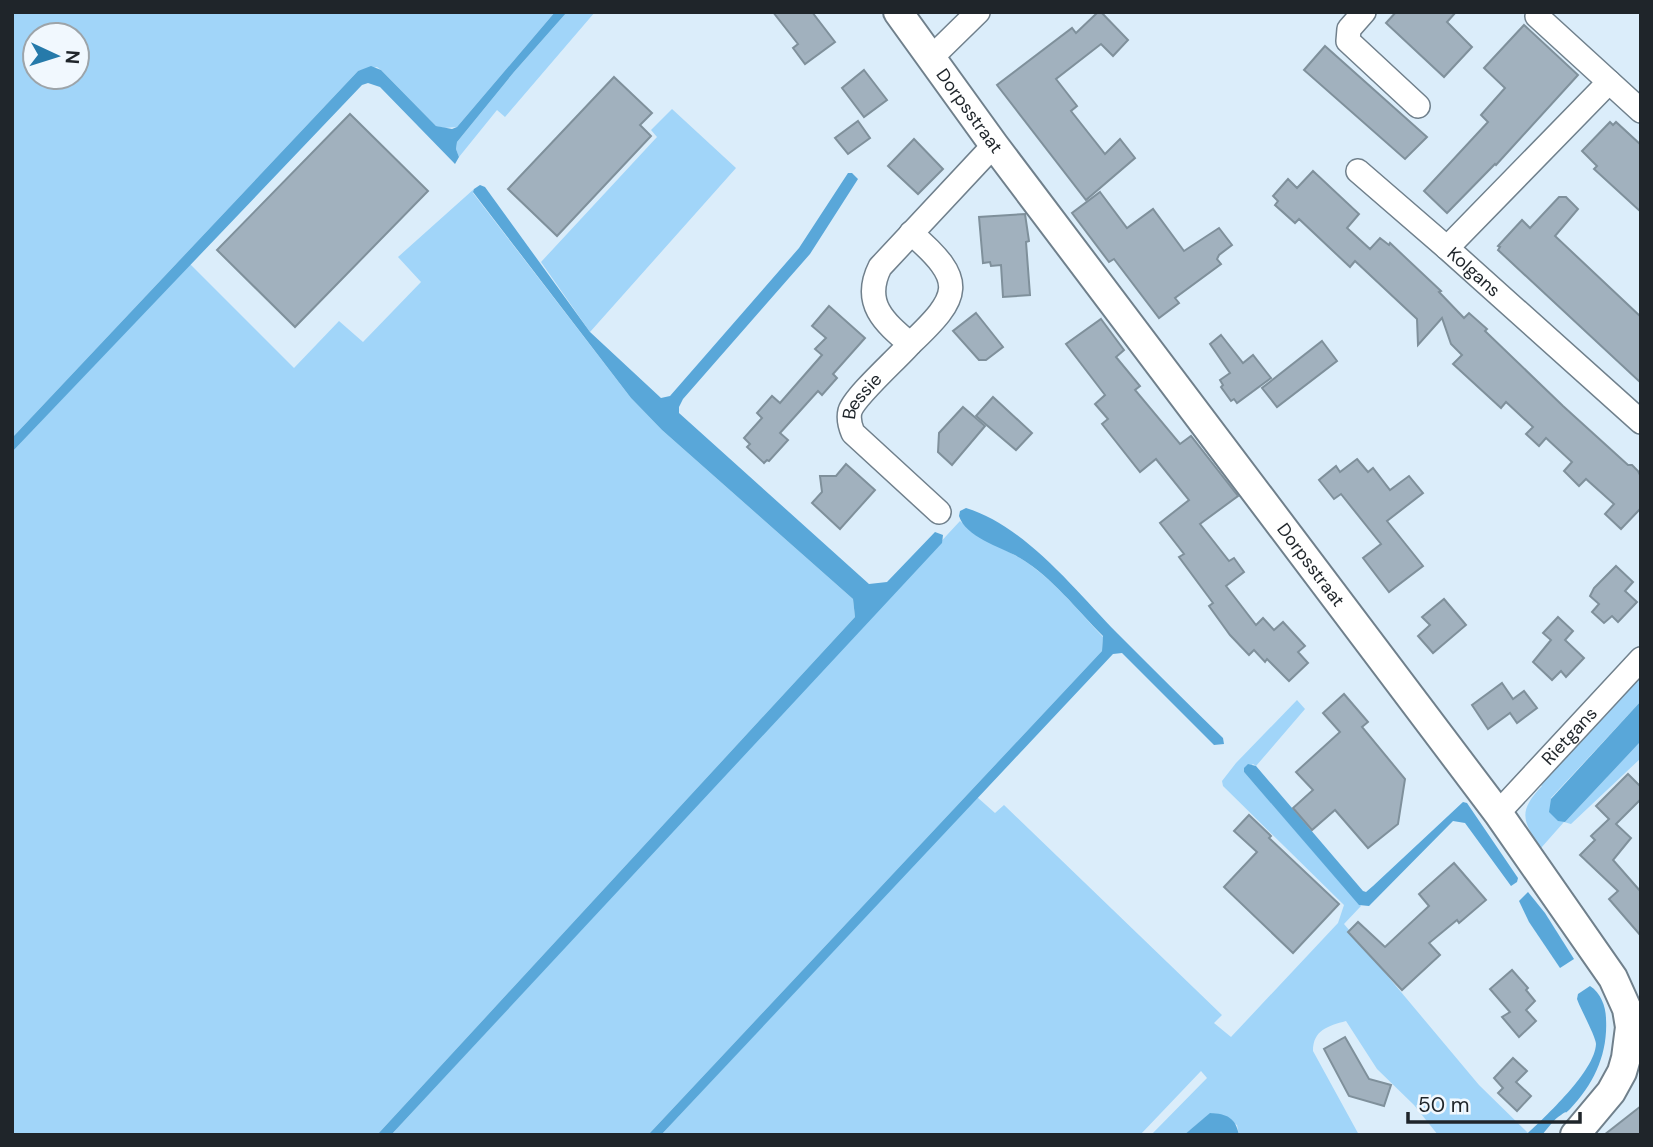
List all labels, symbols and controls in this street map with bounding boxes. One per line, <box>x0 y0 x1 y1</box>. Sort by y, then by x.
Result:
north arrow <box>21 21 91 91</box>
text: N <box>60 49 85 65</box>
street label: Dorpsstraat <box>931 64 1008 158</box>
street label: Kolgans <box>1442 242 1506 302</box>
street label: Bessie <box>837 368 887 421</box>
street label: Dorpsstraat <box>1271 518 1350 612</box>
street label: Rietgans <box>1536 702 1602 770</box>
scale bar <box>1408 1080 1580 1124</box>
text: 50 m <box>1418 1091 1469 1119</box>

